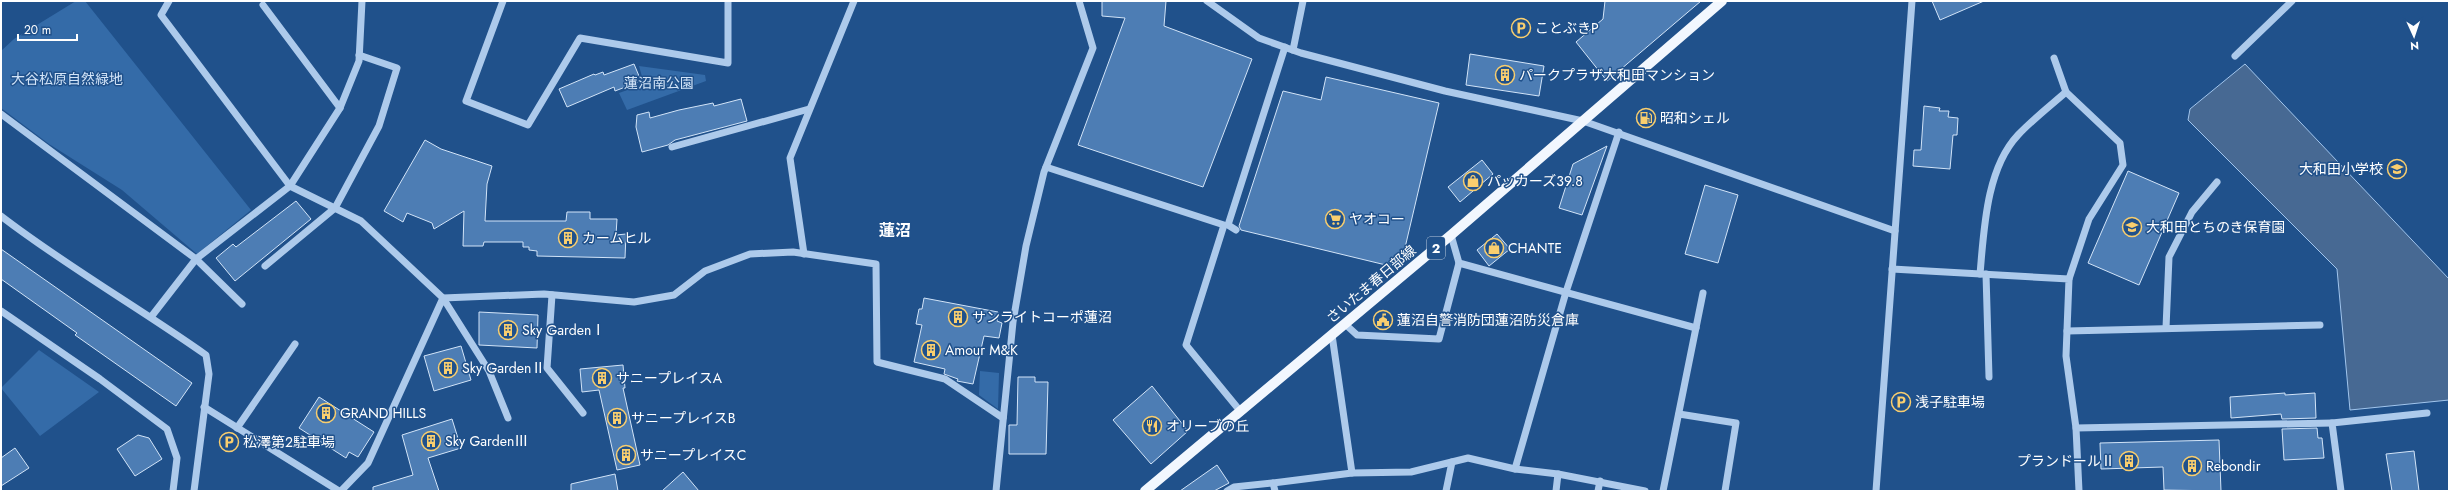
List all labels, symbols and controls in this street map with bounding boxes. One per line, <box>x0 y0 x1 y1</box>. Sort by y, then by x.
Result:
scale bar <box>18 16 77 42</box>
north arrow <box>2394 16 2434 56</box>
parking icon: ことぶきP <box>1510 17 1532 39</box>
place label: ことぶきP <box>1535 18 1599 38</box>
text: 20 m <box>24 21 51 39</box>
text: N <box>2410 38 2419 54</box>
building icon: パークプラザ大和田マンション <box>1494 64 1516 86</box>
place label: パークプラザ大和田マンション <box>1519 65 1715 85</box>
park label: 大谷松原自然緑地 <box>11 69 123 89</box>
park label: 蓮沼南公園 <box>624 73 694 93</box>
fuel station icon: 昭和シェル <box>1635 107 1657 129</box>
place label: 昭和シェル <box>1660 108 1730 128</box>
school or university icon: 大和田小学校 <box>2386 158 2408 180</box>
place label: 大和田小学校 <box>2299 159 2383 179</box>
shop icon: パッカーズ39.8 <box>1462 170 1484 192</box>
place label: パッカーズ39.8 <box>1487 171 1583 191</box>
supermarket icon: ヤオコー <box>1324 208 1346 230</box>
place label: ヤオコー <box>1349 209 1405 229</box>
school or university icon: 大和田とちのき保育園 <box>2121 216 2143 238</box>
place label: 大和田とちのき保育園 <box>2146 217 2286 237</box>
district label: 蓮沼 <box>879 219 911 242</box>
building icon: カームヒル <box>557 227 579 249</box>
place label: カームヒル <box>582 228 652 248</box>
road number: 2 <box>1427 237 1445 259</box>
shop icon: CHANTE <box>1483 237 1505 259</box>
place label: CHANTE <box>1508 238 1562 258</box>
street label: さいたま春日部線 <box>1322 240 1420 328</box>
building icon: サンライトコーポ蓮沼 <box>947 306 969 328</box>
place label: サンライトコーポ蓮沼 <box>972 307 1112 327</box>
public building icon: 蓮沼自警消防団蓮沼防災倉庫 <box>1372 309 1394 331</box>
place label: 蓮沼自警消防団蓮沼防災倉庫 <box>1397 310 1579 330</box>
building icon: Sky GardenⅠ <box>497 319 519 341</box>
place label: Sky GardenⅠ <box>522 320 605 340</box>
building icon: Amour M&K <box>920 339 942 361</box>
place label: Amour M&K <box>945 340 1018 360</box>
building icon: Sky GardenⅡ <box>437 357 459 379</box>
place label: Sky GardenⅡ <box>462 358 545 378</box>
building icon: サニープレイスA <box>591 367 613 389</box>
place label: サニープレイスA <box>616 368 723 388</box>
parking icon: 浅子駐車場 <box>1890 391 1912 413</box>
place label: 浅子駐車場 <box>1915 392 1985 412</box>
building icon: GRAND HILLS <box>315 402 337 424</box>
place label: GRAND HILLS <box>340 403 427 423</box>
building icon: サニープレイスB <box>606 407 628 429</box>
place label: サニープレイスB <box>631 408 736 428</box>
restaurant icon: オリーブの丘 <box>1141 415 1163 437</box>
place label: オリーブの丘 <box>1166 416 1249 436</box>
building icon: Sky GardenⅢ <box>420 430 442 452</box>
parking icon: 松澤第2駐車場 <box>218 431 240 453</box>
place label: Sky GardenⅢ <box>445 431 528 451</box>
place label: 松澤第2駐車場 <box>243 432 335 452</box>
building icon: サニープレイスC <box>615 444 637 466</box>
place label: サニープレイスC <box>640 445 746 465</box>
building icon: プランドールⅡ <box>2118 450 2140 472</box>
place label: プランドールⅡ <box>2017 451 2115 471</box>
building icon: Rebondir <box>2181 455 2203 477</box>
place label: Rebondir <box>2206 456 2261 476</box>

